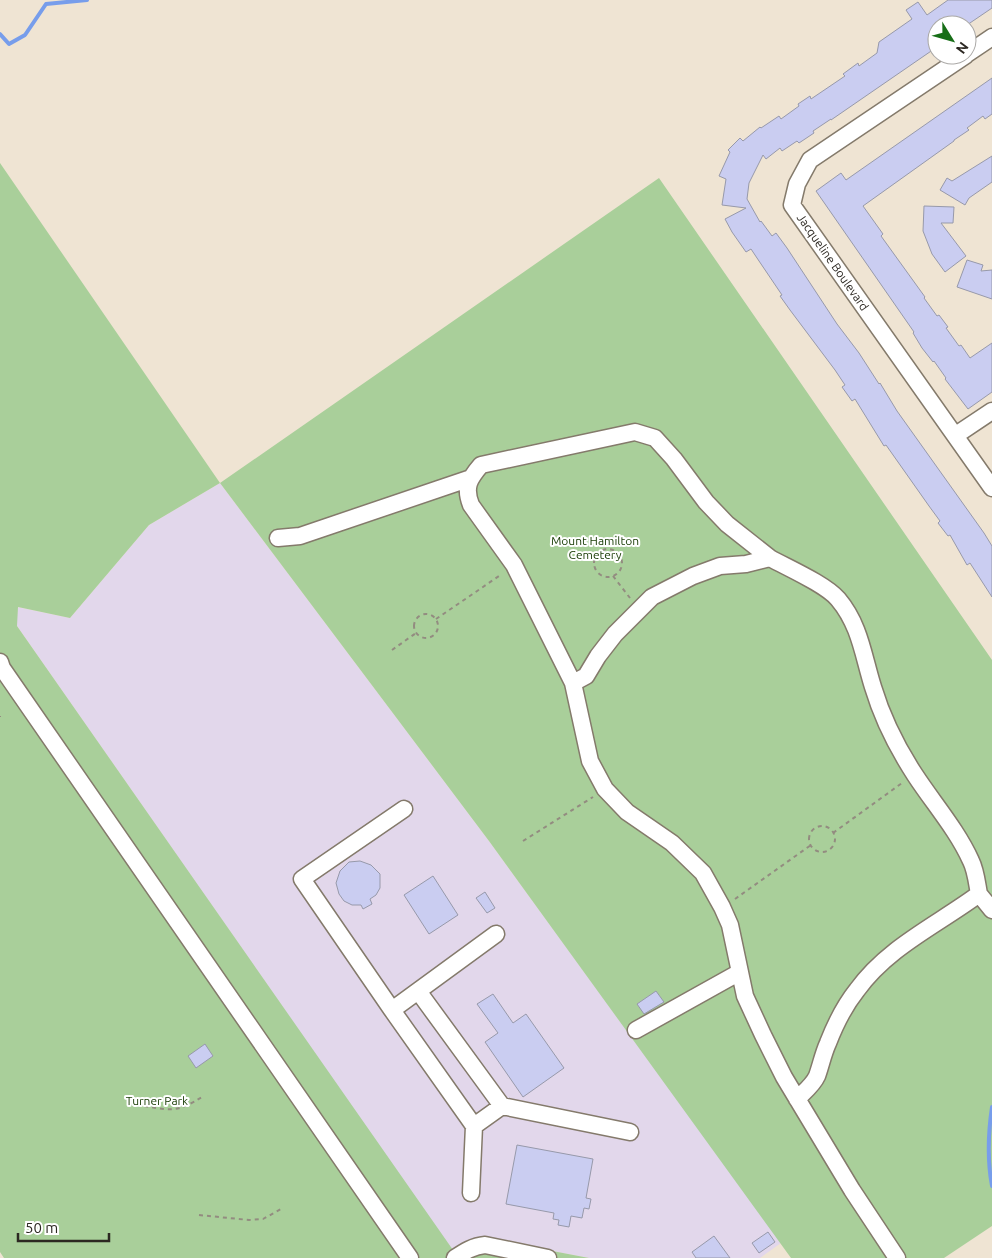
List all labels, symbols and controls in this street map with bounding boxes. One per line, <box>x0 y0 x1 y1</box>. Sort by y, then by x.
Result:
north arrow <box>927 15 977 65</box>
text: N <box>953 39 972 57</box>
street label: Jacqueline Boulevard <box>795 211 871 313</box>
park label: Mount Hamilton Cemetery <box>551 534 639 561</box>
park label: Turner Park <box>126 1094 188 1107</box>
scale bar <box>18 1210 109 1242</box>
text: 50 m <box>25 1219 58 1236</box>

